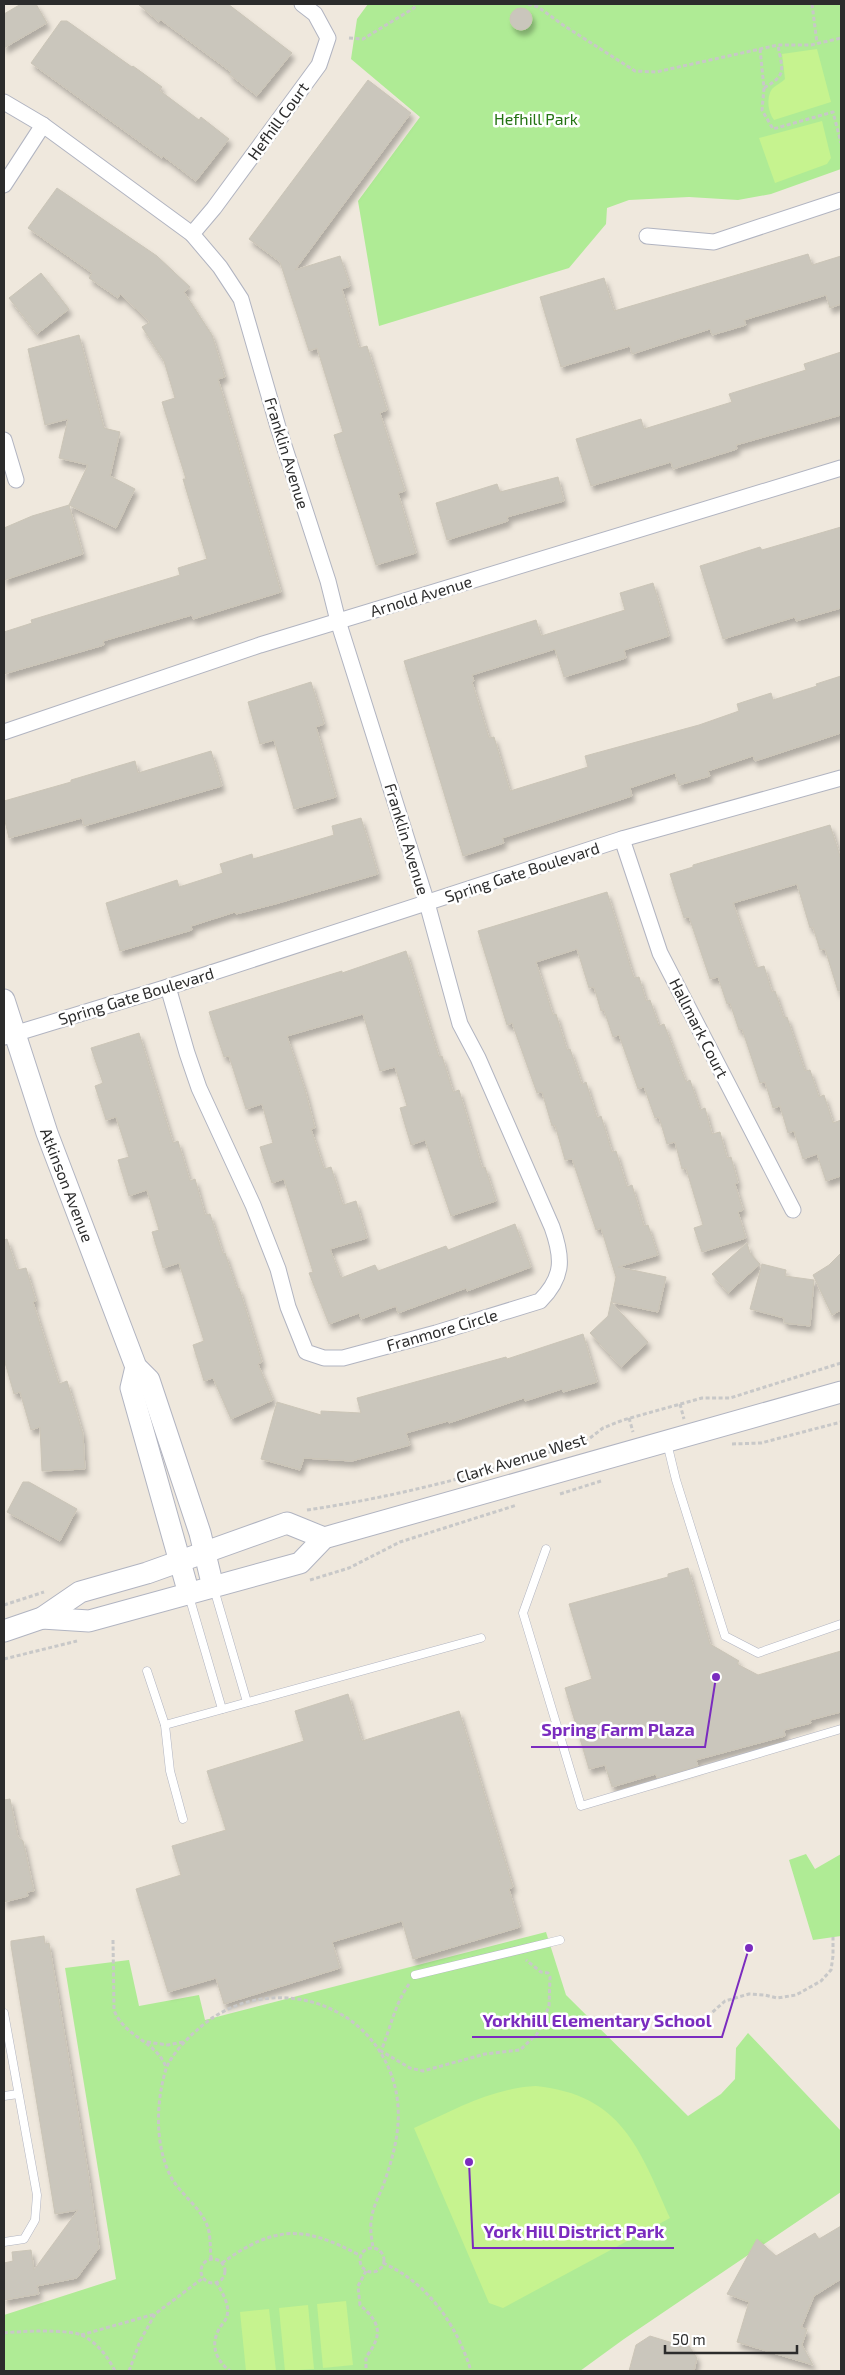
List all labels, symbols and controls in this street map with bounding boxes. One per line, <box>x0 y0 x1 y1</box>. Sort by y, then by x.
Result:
street label: Hefhill Court <box>243 78 312 163</box>
park label: Hefhill Park <box>494 109 578 128</box>
street label: Franklin Avenue <box>261 395 313 511</box>
street label: Arnold Avenue <box>368 571 474 620</box>
street label: Franklin Avenue <box>381 781 433 897</box>
street label: Spring Gate Boulevard <box>442 838 602 906</box>
street label: Spring Gate Boulevard <box>56 963 216 1028</box>
street label: Hallmark Court <box>666 975 733 1081</box>
street label: Atkinson Avenue <box>37 1125 98 1245</box>
street label: Franmore Circle <box>384 1305 500 1354</box>
street label: Clark Avenue West <box>454 1429 588 1486</box>
callout: Spring Farm Plaza <box>531 1714 705 1747</box>
text: Spring Farm Plaza <box>541 1718 695 1740</box>
callout: Yorkhill Elementary School <box>472 2004 722 2037</box>
text: Yorkhill Elementary School <box>482 2009 712 2031</box>
callout: York Hill District Park <box>473 2215 674 2248</box>
text: York Hill District Park <box>484 2220 664 2242</box>
scale bar <box>665 2322 798 2354</box>
text: 50 m <box>672 2330 706 2348</box>

